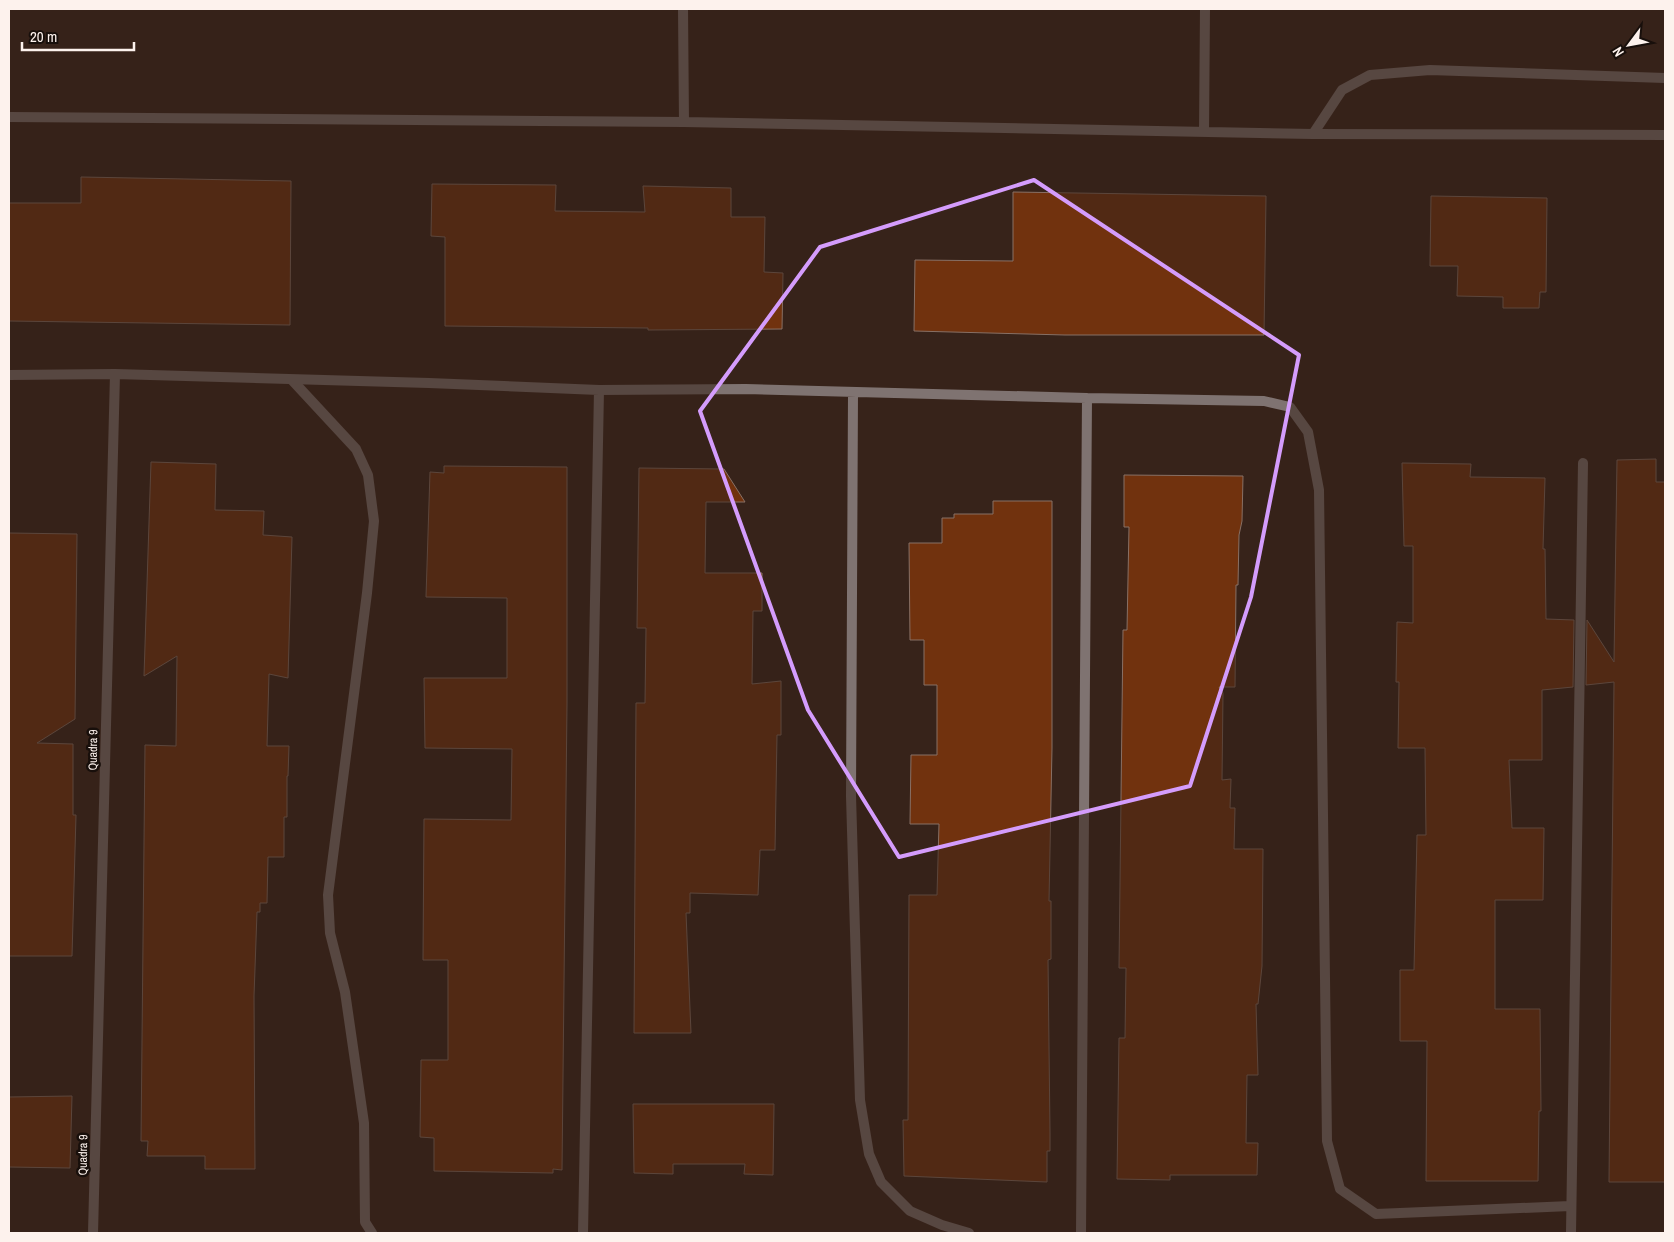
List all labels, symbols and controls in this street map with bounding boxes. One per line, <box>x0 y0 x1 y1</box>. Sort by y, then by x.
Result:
scale bar <box>22 20 135 52</box>
north arrow <box>1604 20 1654 70</box>
text: 20 m <box>30 26 57 47</box>
text: N <box>1608 44 1628 60</box>
street label: Quadra 9 <box>85 729 101 771</box>
street label: Quadra 9 <box>75 1134 91 1176</box>

